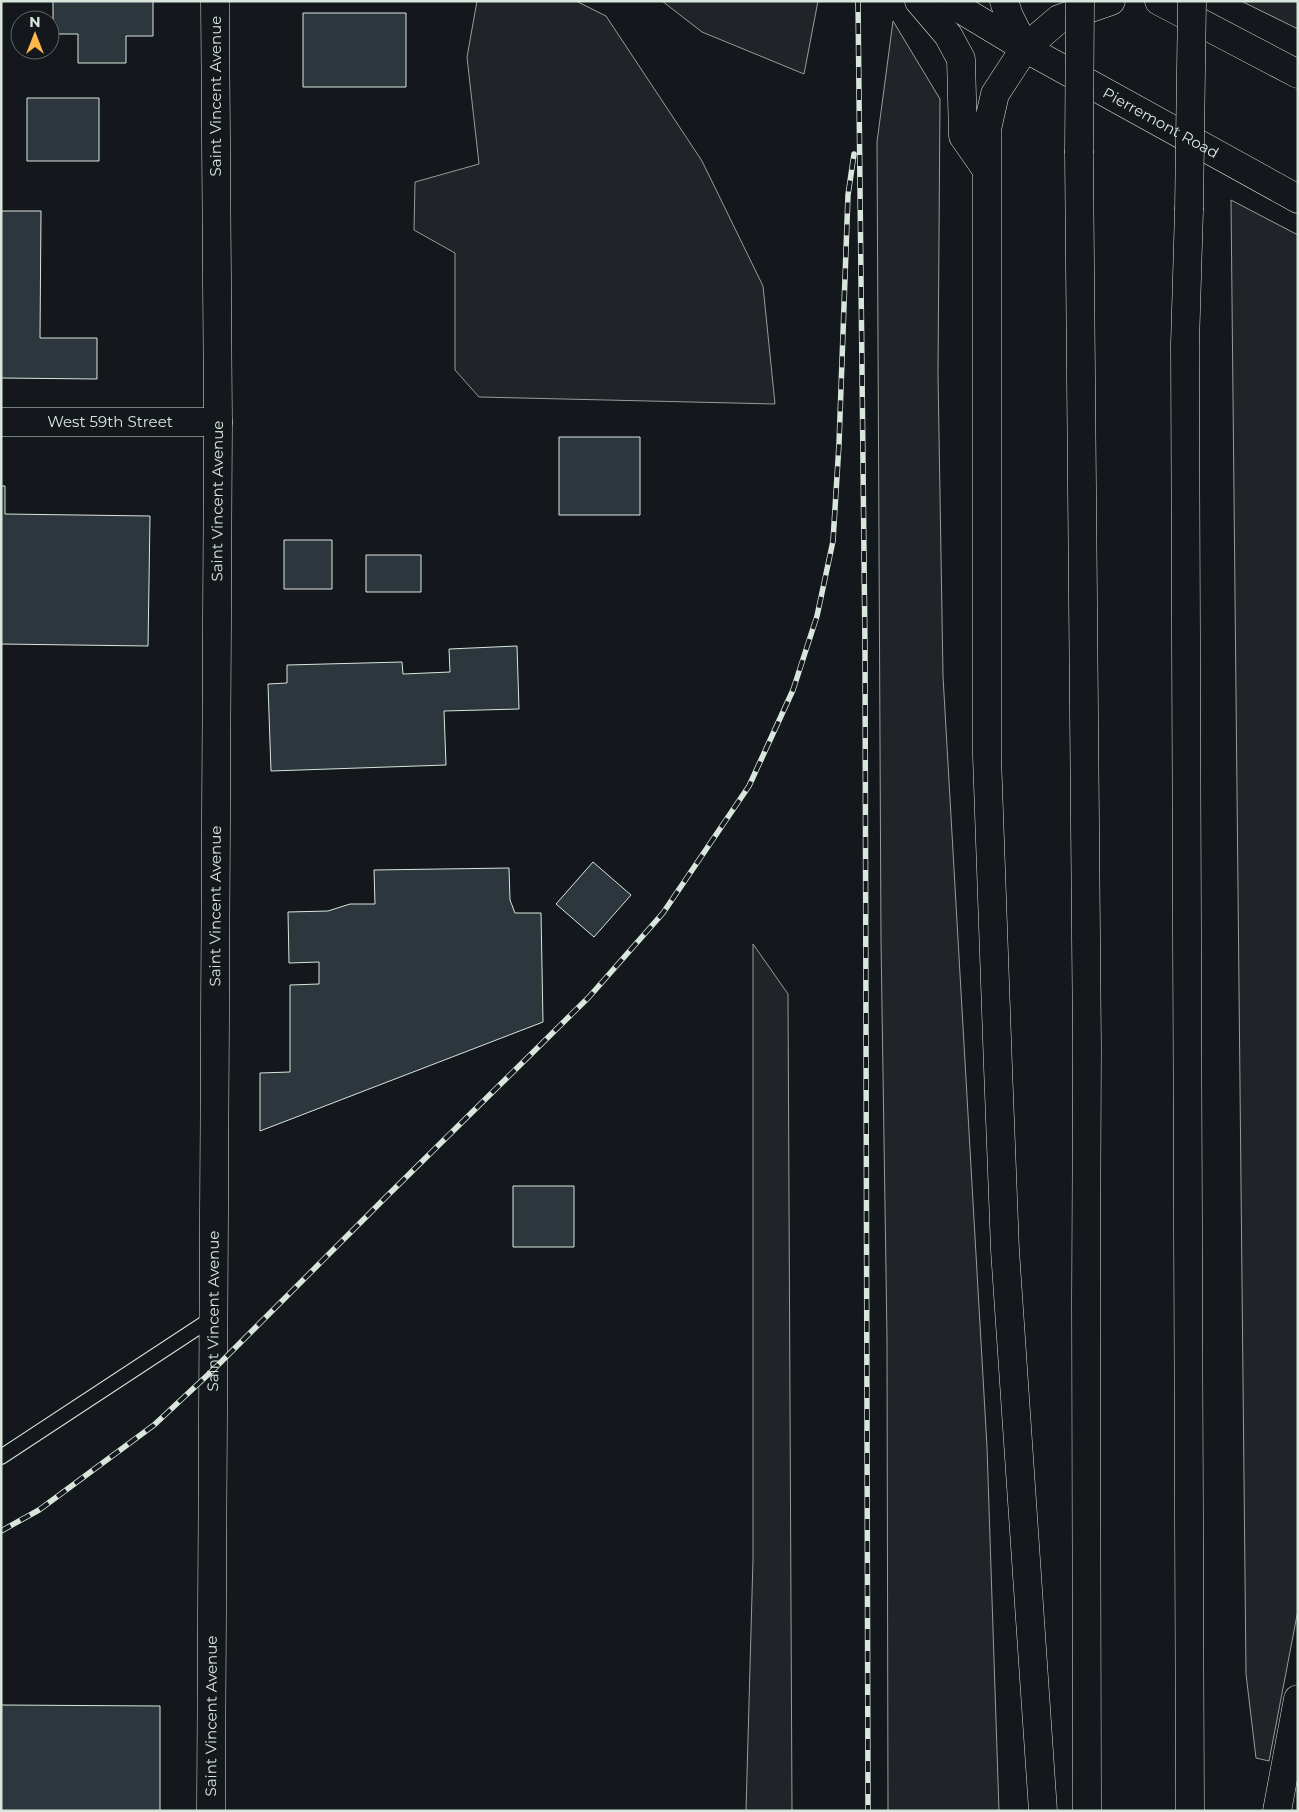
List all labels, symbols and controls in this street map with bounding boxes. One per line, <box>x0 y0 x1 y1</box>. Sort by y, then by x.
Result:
north arrow <box>10 10 60 60</box>
text: N <box>29 13 41 31</box>
street label: Saint Vincent Avenue <box>206 16 225 176</box>
street label: Pierremont Road <box>1100 83 1222 162</box>
street label: West 59th Street <box>47 412 173 431</box>
street label: Saint Vincent Avenue <box>207 421 227 582</box>
street label: Saint Vincent Avenue <box>205 826 225 987</box>
street label: Saint Vincent Avenue <box>203 1231 223 1392</box>
street label: Saint Vincent Avenue <box>201 1635 221 1796</box>

